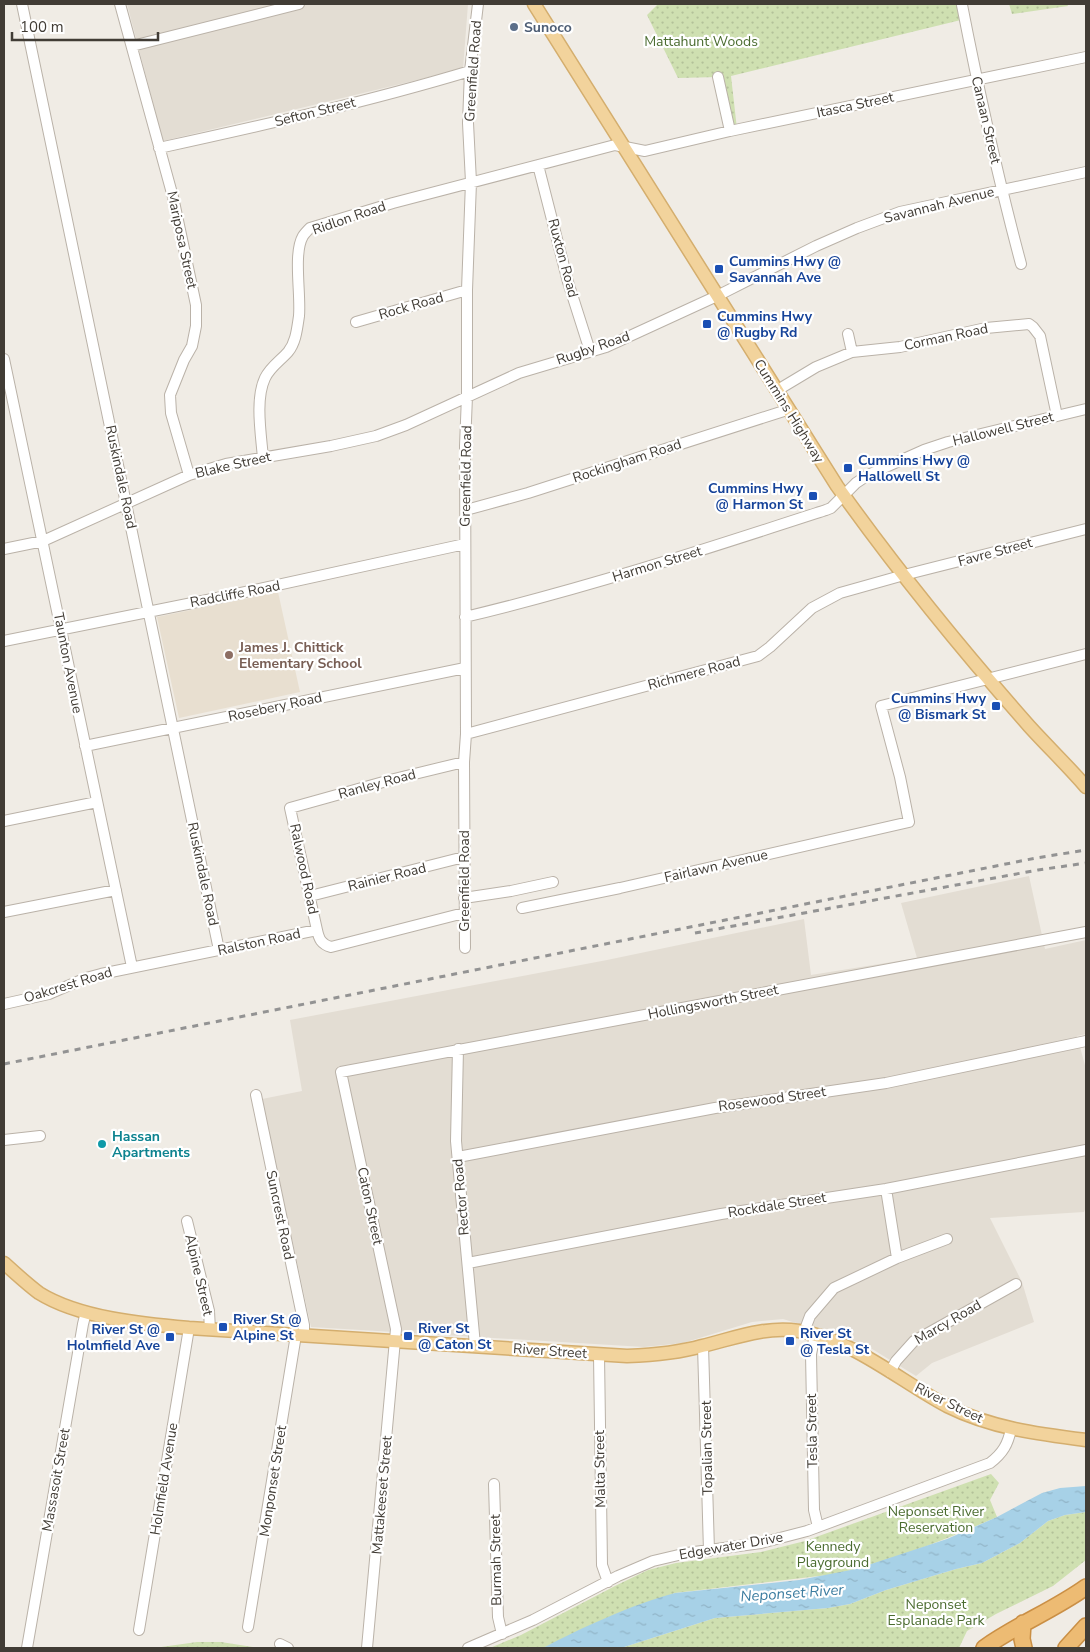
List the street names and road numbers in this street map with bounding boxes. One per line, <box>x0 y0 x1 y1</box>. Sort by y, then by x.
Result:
street label: Greenfield Road <box>460 20 486 122</box>
street label: Canaan Street <box>967 74 1005 166</box>
street label: Itasca Street <box>815 88 895 122</box>
street label: Sefton Street <box>273 93 358 131</box>
street label: Savannah Avenue <box>882 182 996 228</box>
street label: Mariposa Street <box>162 189 202 291</box>
street label: Ridlon Road <box>310 197 388 239</box>
street label: Ruxton Road <box>543 216 583 300</box>
street label: Rock Road <box>376 288 446 324</box>
street label: Corman Road <box>902 319 990 355</box>
street label: Rugby Road <box>554 327 632 369</box>
street label: Cummins Highway <box>749 356 829 467</box>
street label: Hallowell Street <box>951 407 1055 451</box>
street label: Ruskindale Road <box>101 423 141 531</box>
street label: Greenfield Road <box>456 425 476 527</box>
street label: Rockingham Road <box>570 434 684 488</box>
street label: Blake Street <box>193 447 273 483</box>
street label: Favre Street <box>956 533 1034 571</box>
street label: Harmon Street <box>610 541 704 587</box>
street label: Radcliffe Road <box>188 576 282 612</box>
street label: Taunton Avenue <box>49 611 87 715</box>
street label: Richmere Road <box>646 652 742 694</box>
street label: Rosebery Road <box>226 688 324 726</box>
street label: Ranley Road <box>336 765 418 803</box>
street label: Ruskindale Road <box>183 820 223 928</box>
street label: Ralwood Road <box>285 822 323 916</box>
street label: Greenfield Road <box>455 830 474 932</box>
street label: Fairlawn Avenue <box>662 845 770 887</box>
street label: Rainier Road <box>346 858 428 896</box>
street label: Ralston Road <box>216 924 302 960</box>
street label: Oakcrest Road <box>21 963 115 1007</box>
street label: Hollingsworth Street <box>646 980 780 1024</box>
street label: Rosewood Street <box>717 1082 827 1116</box>
street label: Rector Road <box>448 1158 474 1236</box>
street label: Caton Street <box>352 1165 388 1247</box>
street label: Suncrest Road <box>261 1169 299 1261</box>
street label: Rockdale Street <box>727 1188 828 1222</box>
street label: Alpine Street <box>180 1232 218 1318</box>
street label: Marcy Road <box>911 1295 985 1349</box>
street label: River Street <box>512 1339 588 1363</box>
street label: River Street <box>912 1378 986 1428</box>
street label: Tesla Street <box>802 1393 822 1469</box>
street label: Topalian Street <box>697 1400 717 1496</box>
street label: Holmfield Avenue <box>146 1422 182 1536</box>
street label: Monponset Street <box>255 1424 291 1538</box>
street label: Massasoit Street <box>38 1427 74 1533</box>
street label: Malta Street <box>590 1430 610 1508</box>
street label: Mattakeeset Street <box>367 1435 397 1555</box>
street label: Burmah Street <box>486 1514 506 1606</box>
street label: Edgewater Drive <box>678 1528 784 1564</box>

